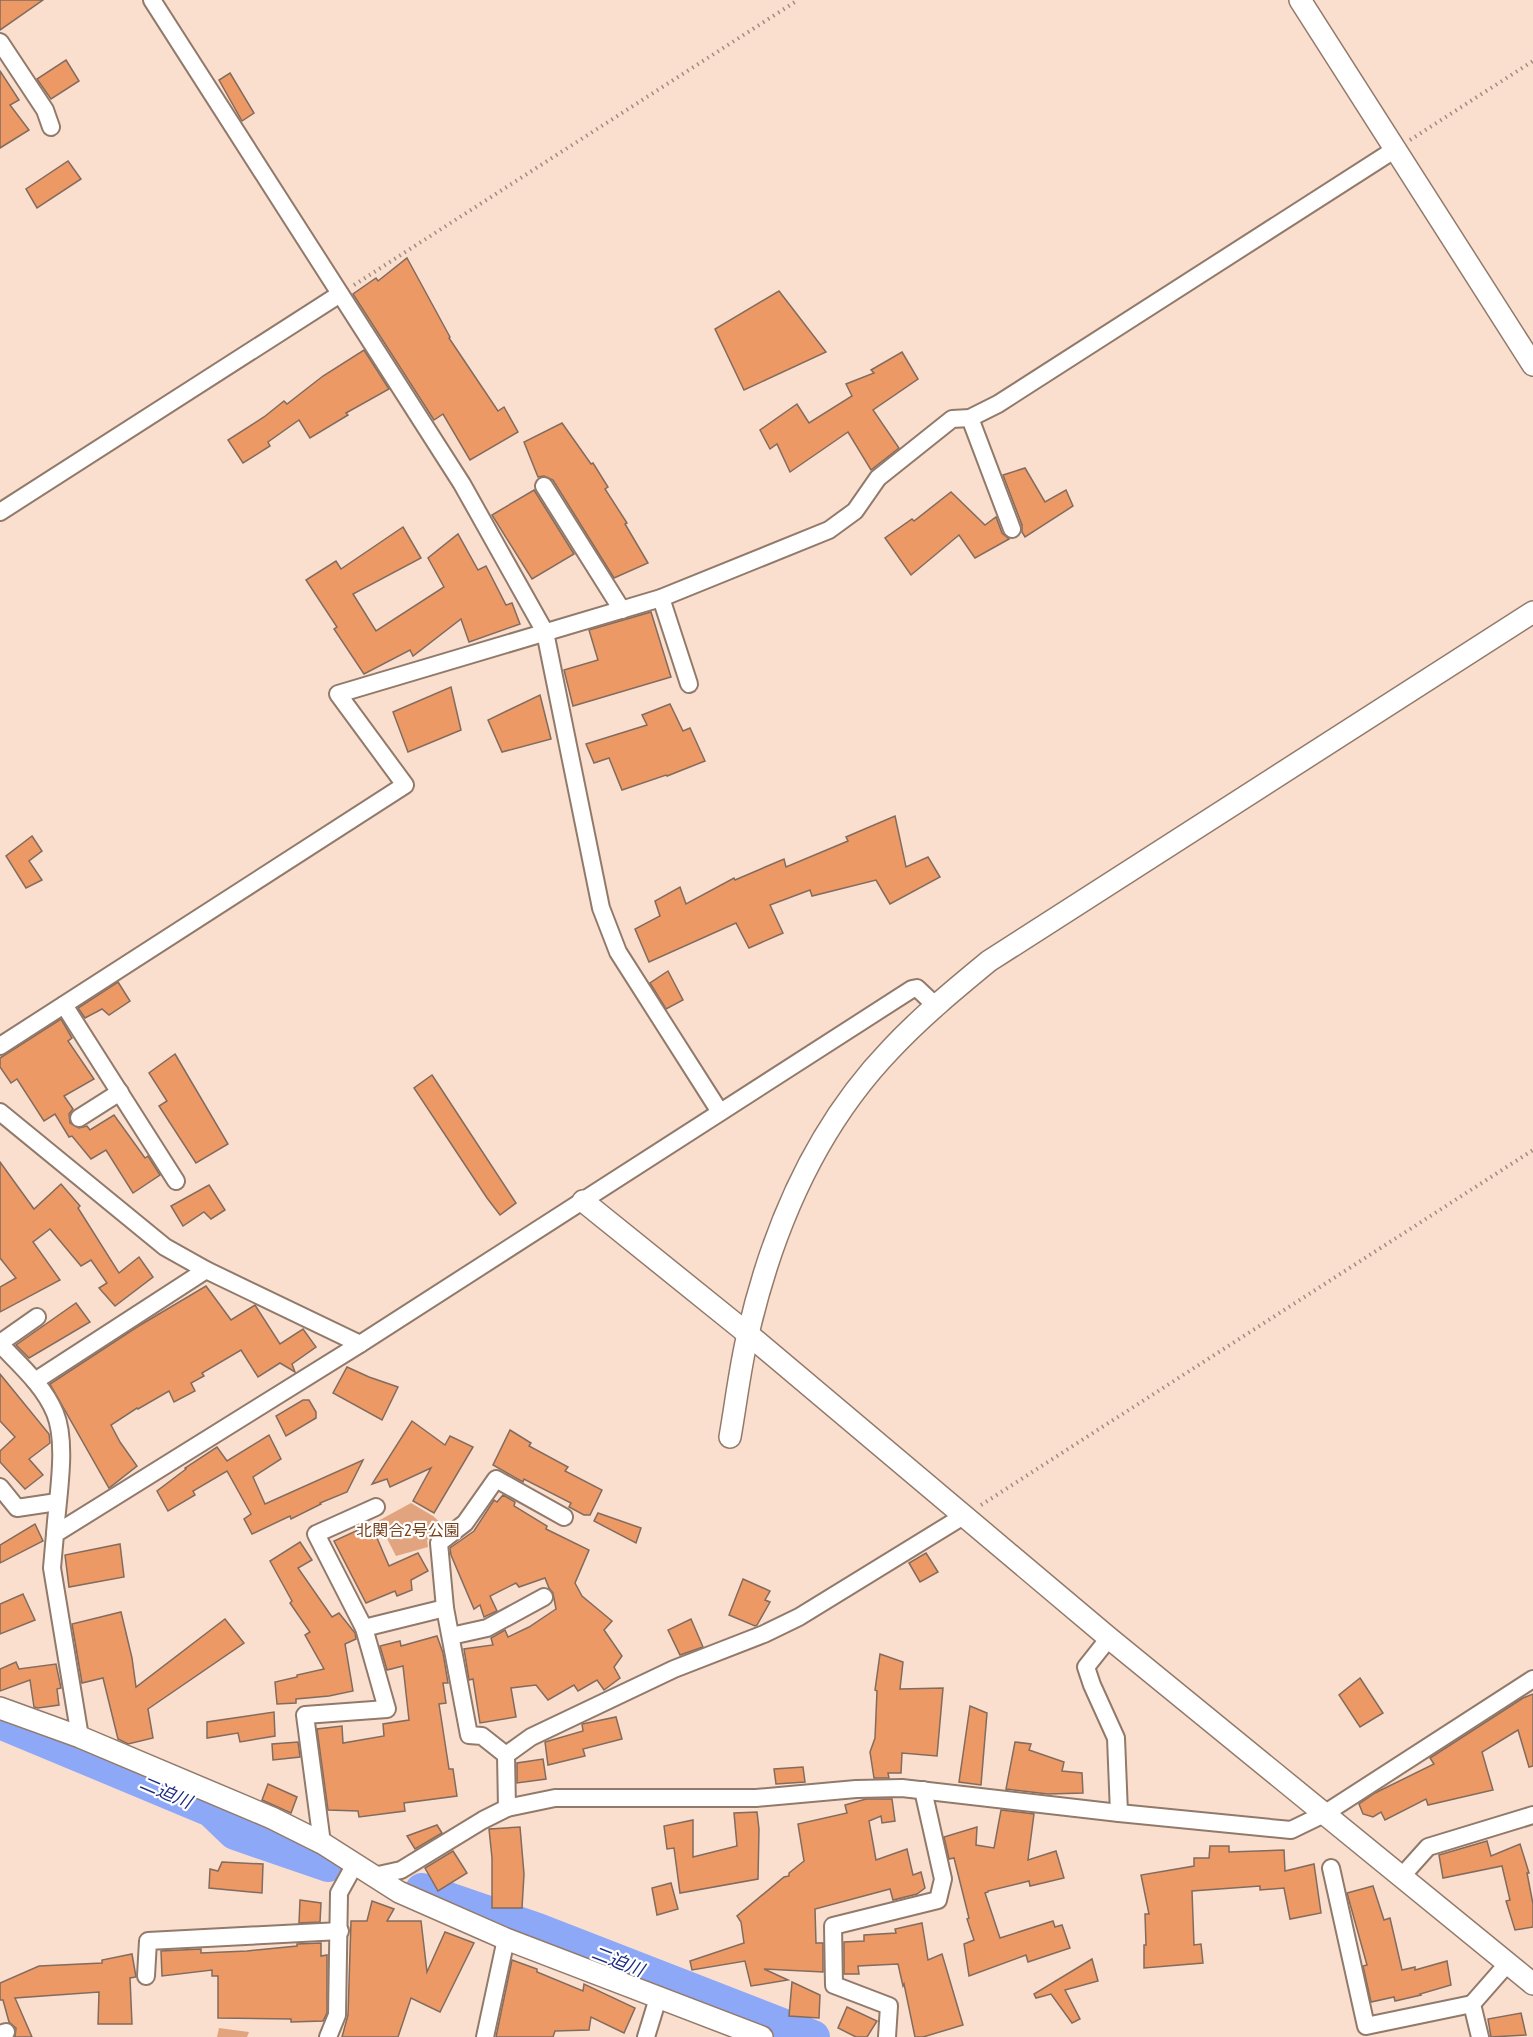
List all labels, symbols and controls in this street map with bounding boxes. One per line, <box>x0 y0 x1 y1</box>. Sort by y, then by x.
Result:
park label: 北関合2号公園 <box>356 1521 460 1539</box>
water label: 二迫川 <box>137 1772 197 1813</box>
water label: 二迫川 <box>589 1942 649 1981</box>

